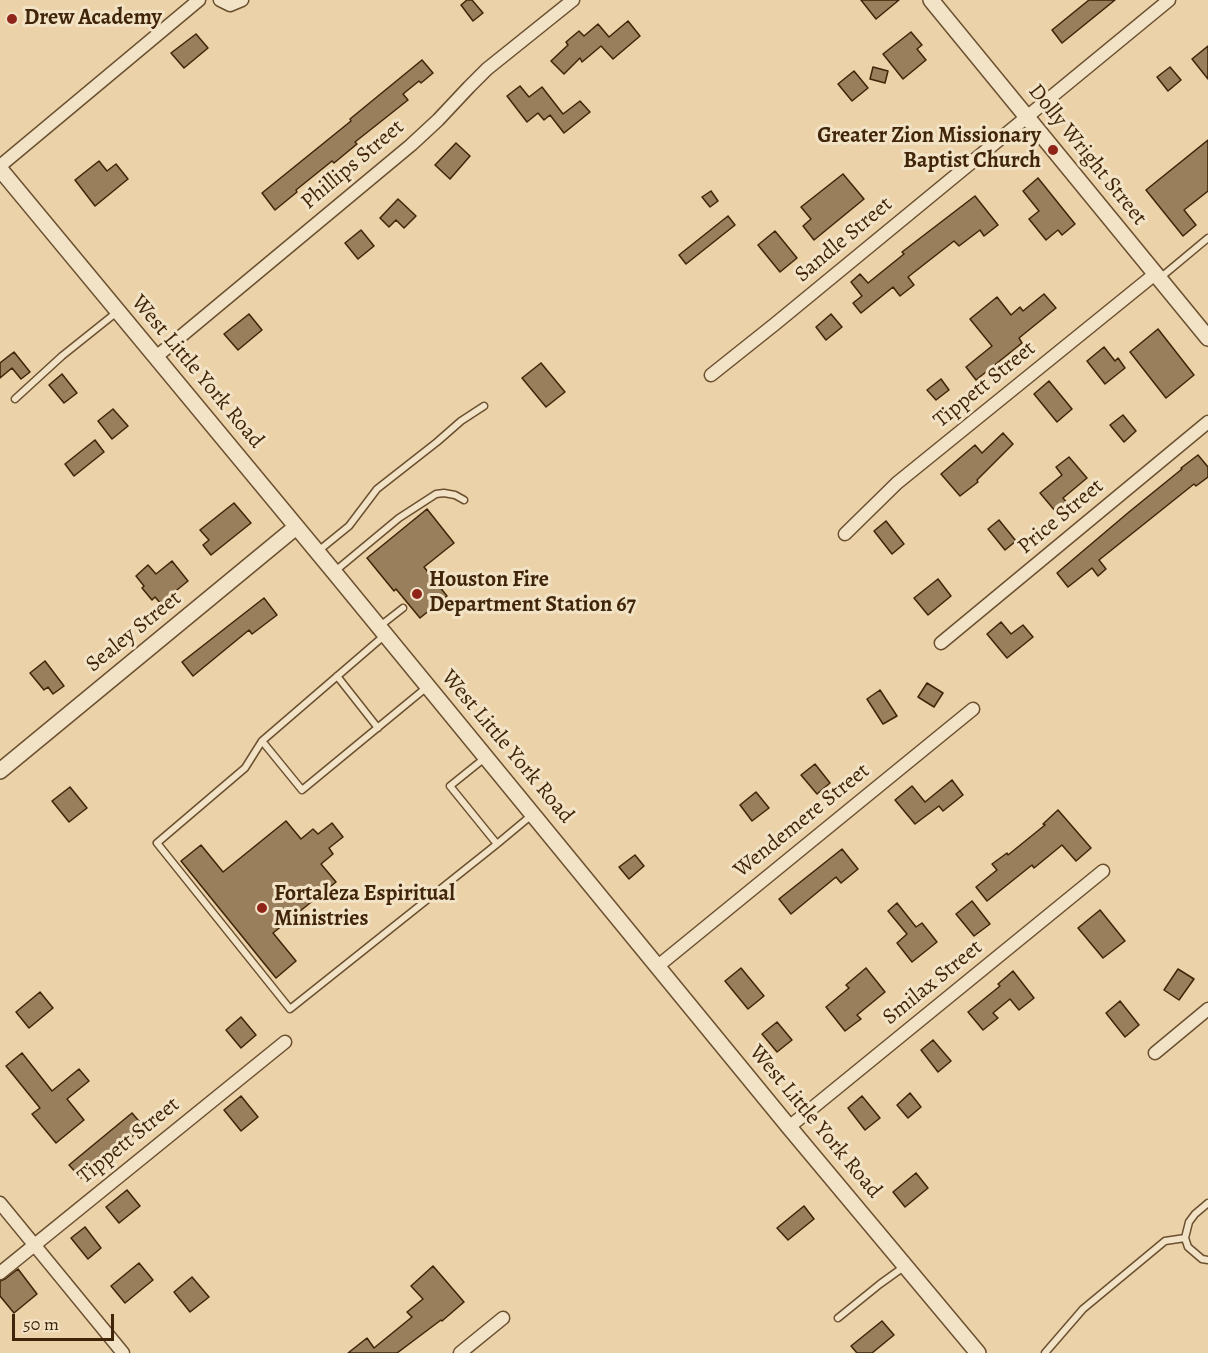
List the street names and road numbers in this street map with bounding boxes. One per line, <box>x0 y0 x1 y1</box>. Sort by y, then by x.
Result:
street label: Dolly Wright Street <box>1022 79 1152 231</box>
street label: Phillips Street <box>296 114 410 216</box>
street label: Sandle Street <box>790 192 898 288</box>
street label: West Little York Road <box>125 290 269 454</box>
street label: Tippett Street <box>929 336 1041 434</box>
street label: Price Street <box>1013 474 1109 560</box>
street label: Sealey Street <box>81 586 187 678</box>
street label: West Little York Road <box>435 665 579 829</box>
street label: Wendemere Street <box>729 758 875 884</box>
street label: Smilax Street <box>878 935 988 1031</box>
street label: West Little York Road <box>743 1040 887 1204</box>
street label: Tippett Street <box>73 1092 185 1190</box>

